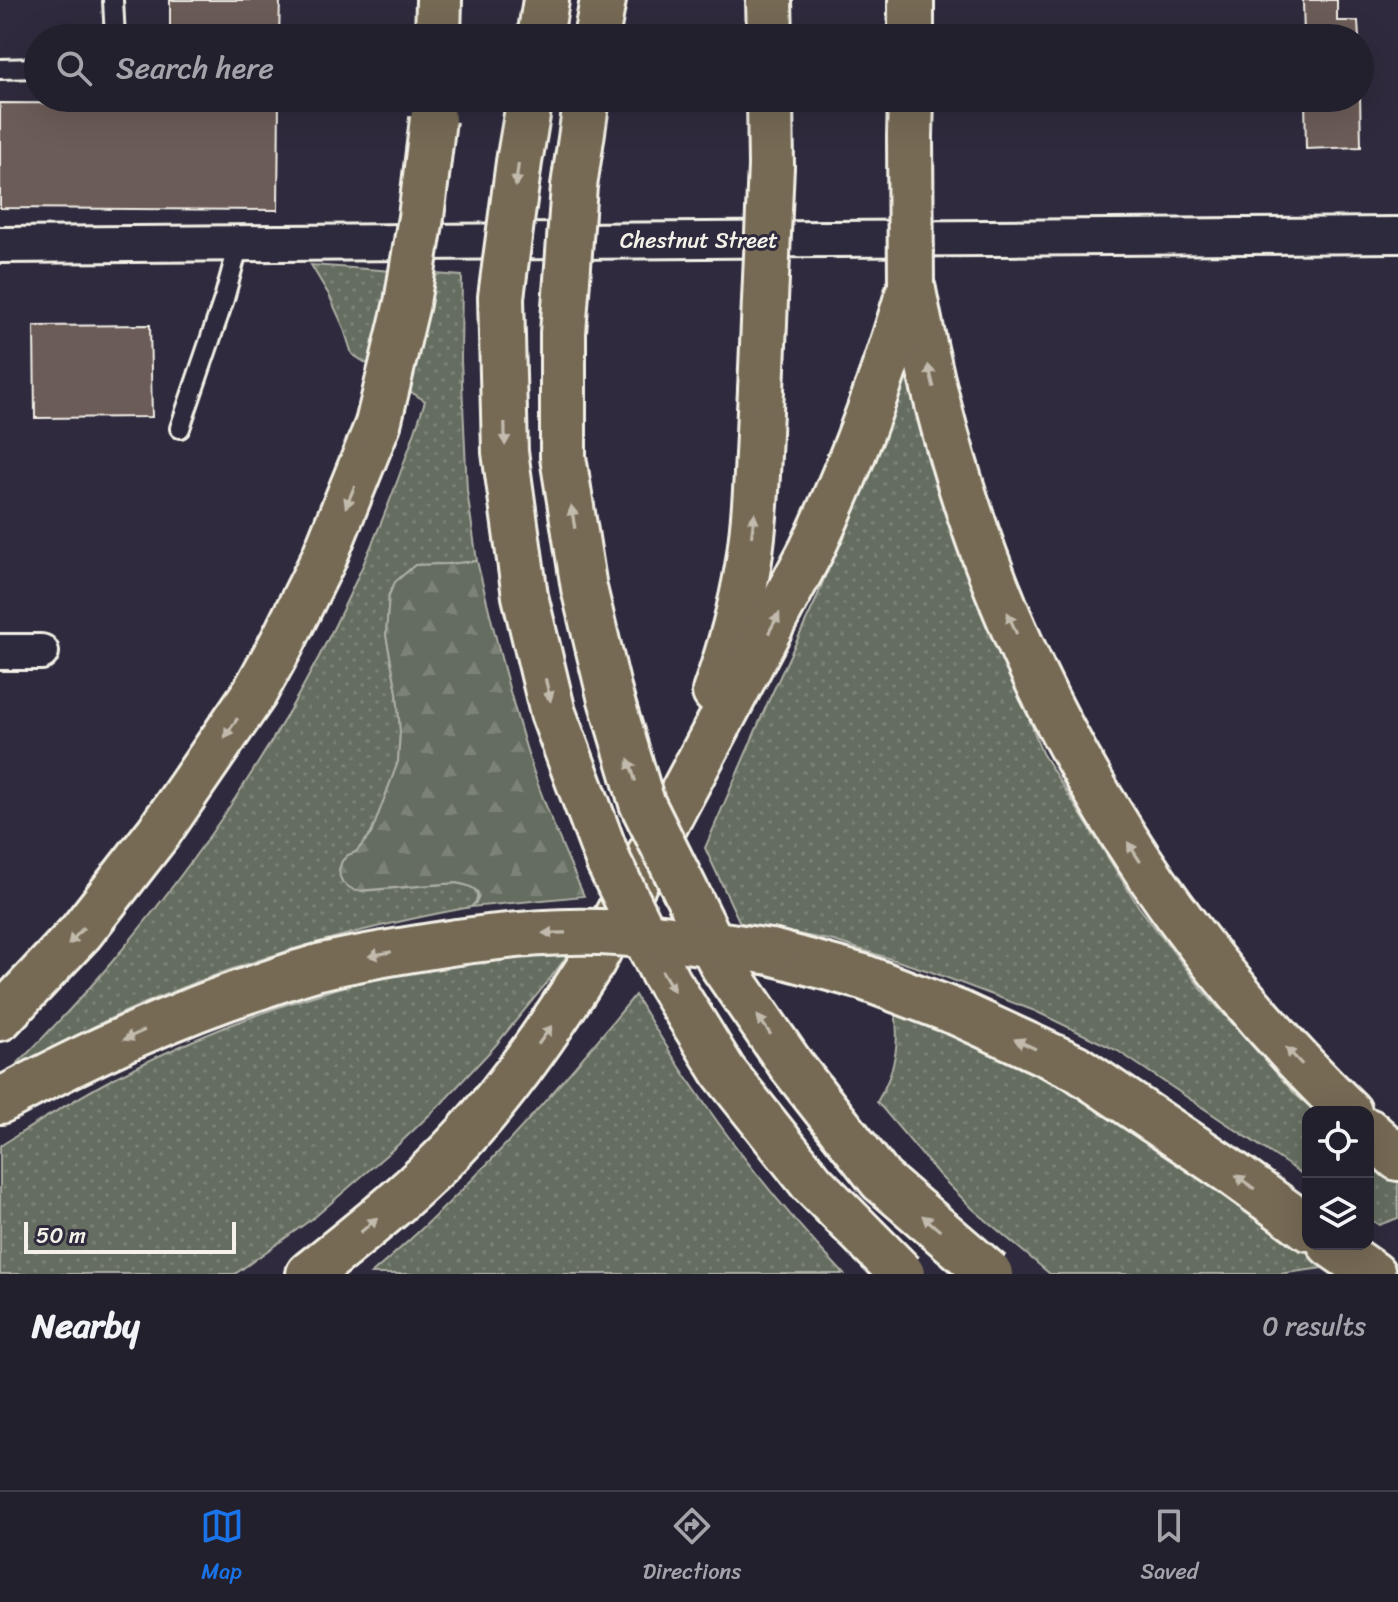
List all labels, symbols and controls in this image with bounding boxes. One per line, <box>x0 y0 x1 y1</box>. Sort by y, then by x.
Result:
search box <box>24 24 1374 112</box>
text: Search here <box>116 41 274 95</box>
icon: search <box>52 46 96 90</box>
one-way arrow <box>510 163 523 188</box>
street label: Chestnut Street <box>620 221 778 260</box>
one-way arrow <box>924 364 936 389</box>
one-way arrow <box>499 422 511 447</box>
one-way arrow <box>343 485 356 509</box>
one-way arrow <box>566 505 579 530</box>
one-way arrow <box>746 512 759 537</box>
one-way arrow <box>767 611 780 634</box>
one-way arrow <box>1005 611 1018 635</box>
one-way arrow <box>542 678 555 703</box>
one-way arrow <box>224 717 239 738</box>
one-way arrow <box>625 758 638 782</box>
one-way arrow <box>1127 841 1142 863</box>
one-way arrow <box>68 926 85 946</box>
one-way arrow <box>541 926 566 939</box>
one-way arrow <box>367 948 392 961</box>
one-way arrow <box>661 970 675 992</box>
one-way arrow <box>757 1015 772 1036</box>
one-way arrow <box>537 1024 552 1045</box>
one-way arrow <box>122 1028 146 1042</box>
one-way arrow <box>1014 1038 1037 1051</box>
one-way arrow <box>1286 1047 1304 1066</box>
map controls <box>1302 1106 1374 1250</box>
button: locate <box>1302 1106 1374 1178</box>
one-way arrow <box>1235 1175 1255 1191</box>
button: layers <box>1302 1178 1374 1250</box>
one-way arrow <box>921 1215 941 1232</box>
text: 50 m <box>36 1216 86 1255</box>
one-way arrow <box>359 1217 379 1234</box>
scale bar <box>24 1218 236 1254</box>
text: Nearby <box>32 1296 140 1356</box>
text: 0 results <box>1262 1303 1366 1349</box>
tab: Map <box>200 1504 244 1591</box>
tab: Directions <box>643 1504 741 1591</box>
tab: Saved <box>1140 1504 1198 1591</box>

